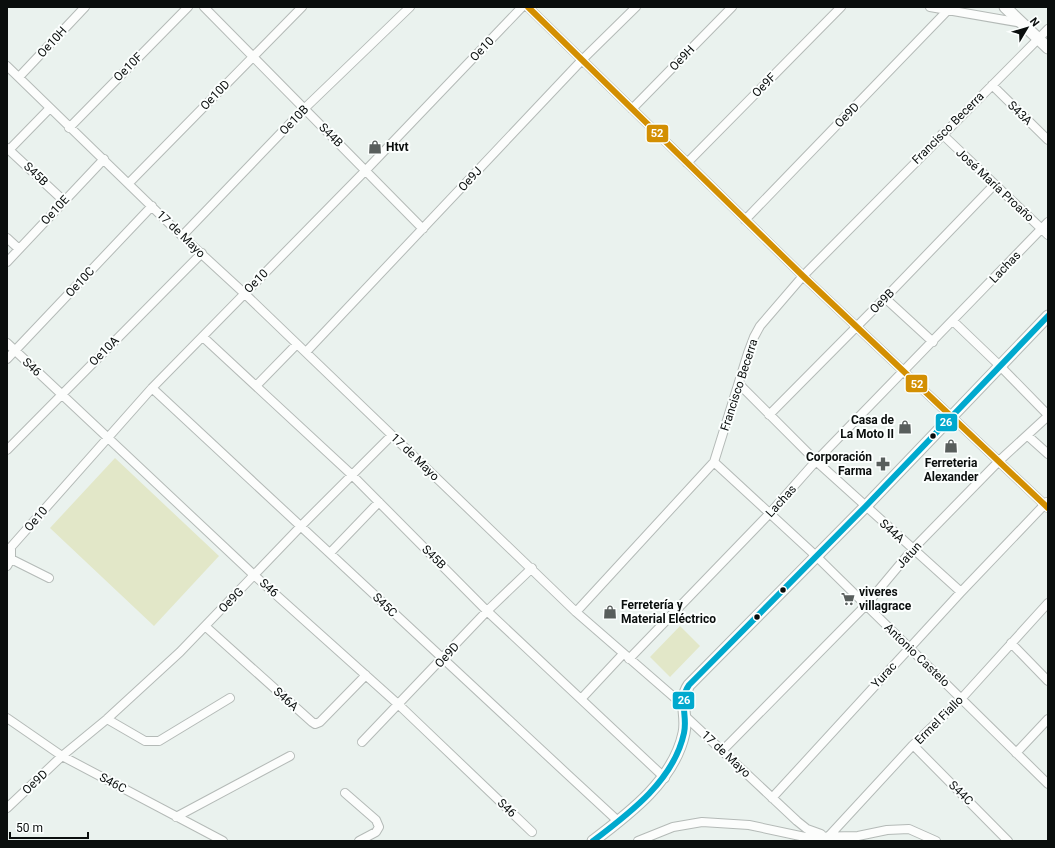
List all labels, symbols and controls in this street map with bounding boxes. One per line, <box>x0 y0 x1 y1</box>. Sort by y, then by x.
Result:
north arrow <box>1007 8 1047 48</box>
text: N <box>1027 15 1042 29</box>
street label: Oe10H <box>34 24 70 60</box>
street label: Oe10 <box>467 34 497 64</box>
street label: Oe9H <box>667 42 697 74</box>
street label: Oe10F <box>111 50 145 84</box>
street label: Oe9F <box>749 70 779 100</box>
street label: Oe10D <box>197 77 233 113</box>
street label: Francisco Becerra <box>909 89 987 167</box>
street label: S43A <box>1005 98 1035 128</box>
street label: Oe9D <box>832 100 862 130</box>
street label: Oe10B <box>277 102 311 138</box>
street label: S44B <box>316 120 346 150</box>
line badge: 52 <box>646 124 669 143</box>
text: 52 <box>651 127 663 140</box>
shop icon: Htvt <box>367 139 383 155</box>
place label: Htvt <box>386 140 409 154</box>
street label: José María Proaño <box>953 145 1037 225</box>
street label: S45B <box>21 159 51 189</box>
street label: Oe9J <box>455 164 485 194</box>
street label: Oe10E <box>38 192 72 228</box>
street label: 17 de Mayo <box>154 207 208 261</box>
street label: Lachas <box>987 248 1023 286</box>
street label: Oe10C <box>63 264 97 300</box>
street label: Oe10 <box>241 266 271 296</box>
street label: Oe9B <box>867 286 897 316</box>
street label: Oe10A <box>86 333 122 369</box>
street label: Francisco Becerra <box>718 337 760 433</box>
street label: S46 <box>20 355 44 379</box>
line badge: 52 <box>905 374 928 393</box>
text: 52 <box>911 378 923 391</box>
place label: Casa de La Moto II <box>840 413 895 441</box>
line badge: 26 <box>935 413 958 432</box>
text: 26 <box>940 416 952 429</box>
shop icon: Casa de La Moto II <box>897 419 913 435</box>
street label: 17 de Mayo <box>388 430 442 484</box>
unlabelled marker <box>928 431 938 441</box>
shop icon: Ferreteria Alexander <box>943 438 959 454</box>
place label: Corporación Farma <box>806 450 873 478</box>
pharmacy icon: Corporación Farma <box>875 456 891 472</box>
place label: Ferreteria Alexander <box>924 456 979 484</box>
street label: Lachas <box>763 482 799 520</box>
street label: Oe10 <box>21 504 51 534</box>
street label: S44A <box>877 516 907 546</box>
street label: Jatun <box>894 539 924 571</box>
street label: S45B <box>419 542 449 572</box>
street label: S46 <box>257 576 282 600</box>
street label: Oe9G <box>216 585 246 615</box>
unlabelled marker <box>778 585 788 595</box>
place label: viveres villagrace <box>859 585 912 613</box>
street label: S45C <box>370 590 400 620</box>
supermarket icon: viveres villagrace <box>840 591 856 607</box>
place label: Ferretería y Material Eléctrico <box>621 598 716 626</box>
shop icon: Ferretería y Material Eléctrico <box>602 604 618 620</box>
unlabelled marker <box>752 612 762 622</box>
street label: Antonio Castelo <box>882 620 953 690</box>
street label: Oe9D <box>432 639 462 670</box>
street label: Yurac <box>869 659 899 691</box>
street label: S46A <box>271 684 301 714</box>
line badge: 26 <box>672 691 695 710</box>
street label: Ermel Fiallo <box>912 693 966 747</box>
text: 26 <box>678 694 690 707</box>
street label: 17 de Mayo <box>699 728 754 780</box>
street label: Oe9D <box>20 767 51 797</box>
street label: S46C <box>97 770 129 796</box>
street label: S44C <box>946 778 976 808</box>
street label: S46 <box>495 796 519 820</box>
scale bar <box>10 814 88 840</box>
text: 50 m <box>16 821 43 835</box>

